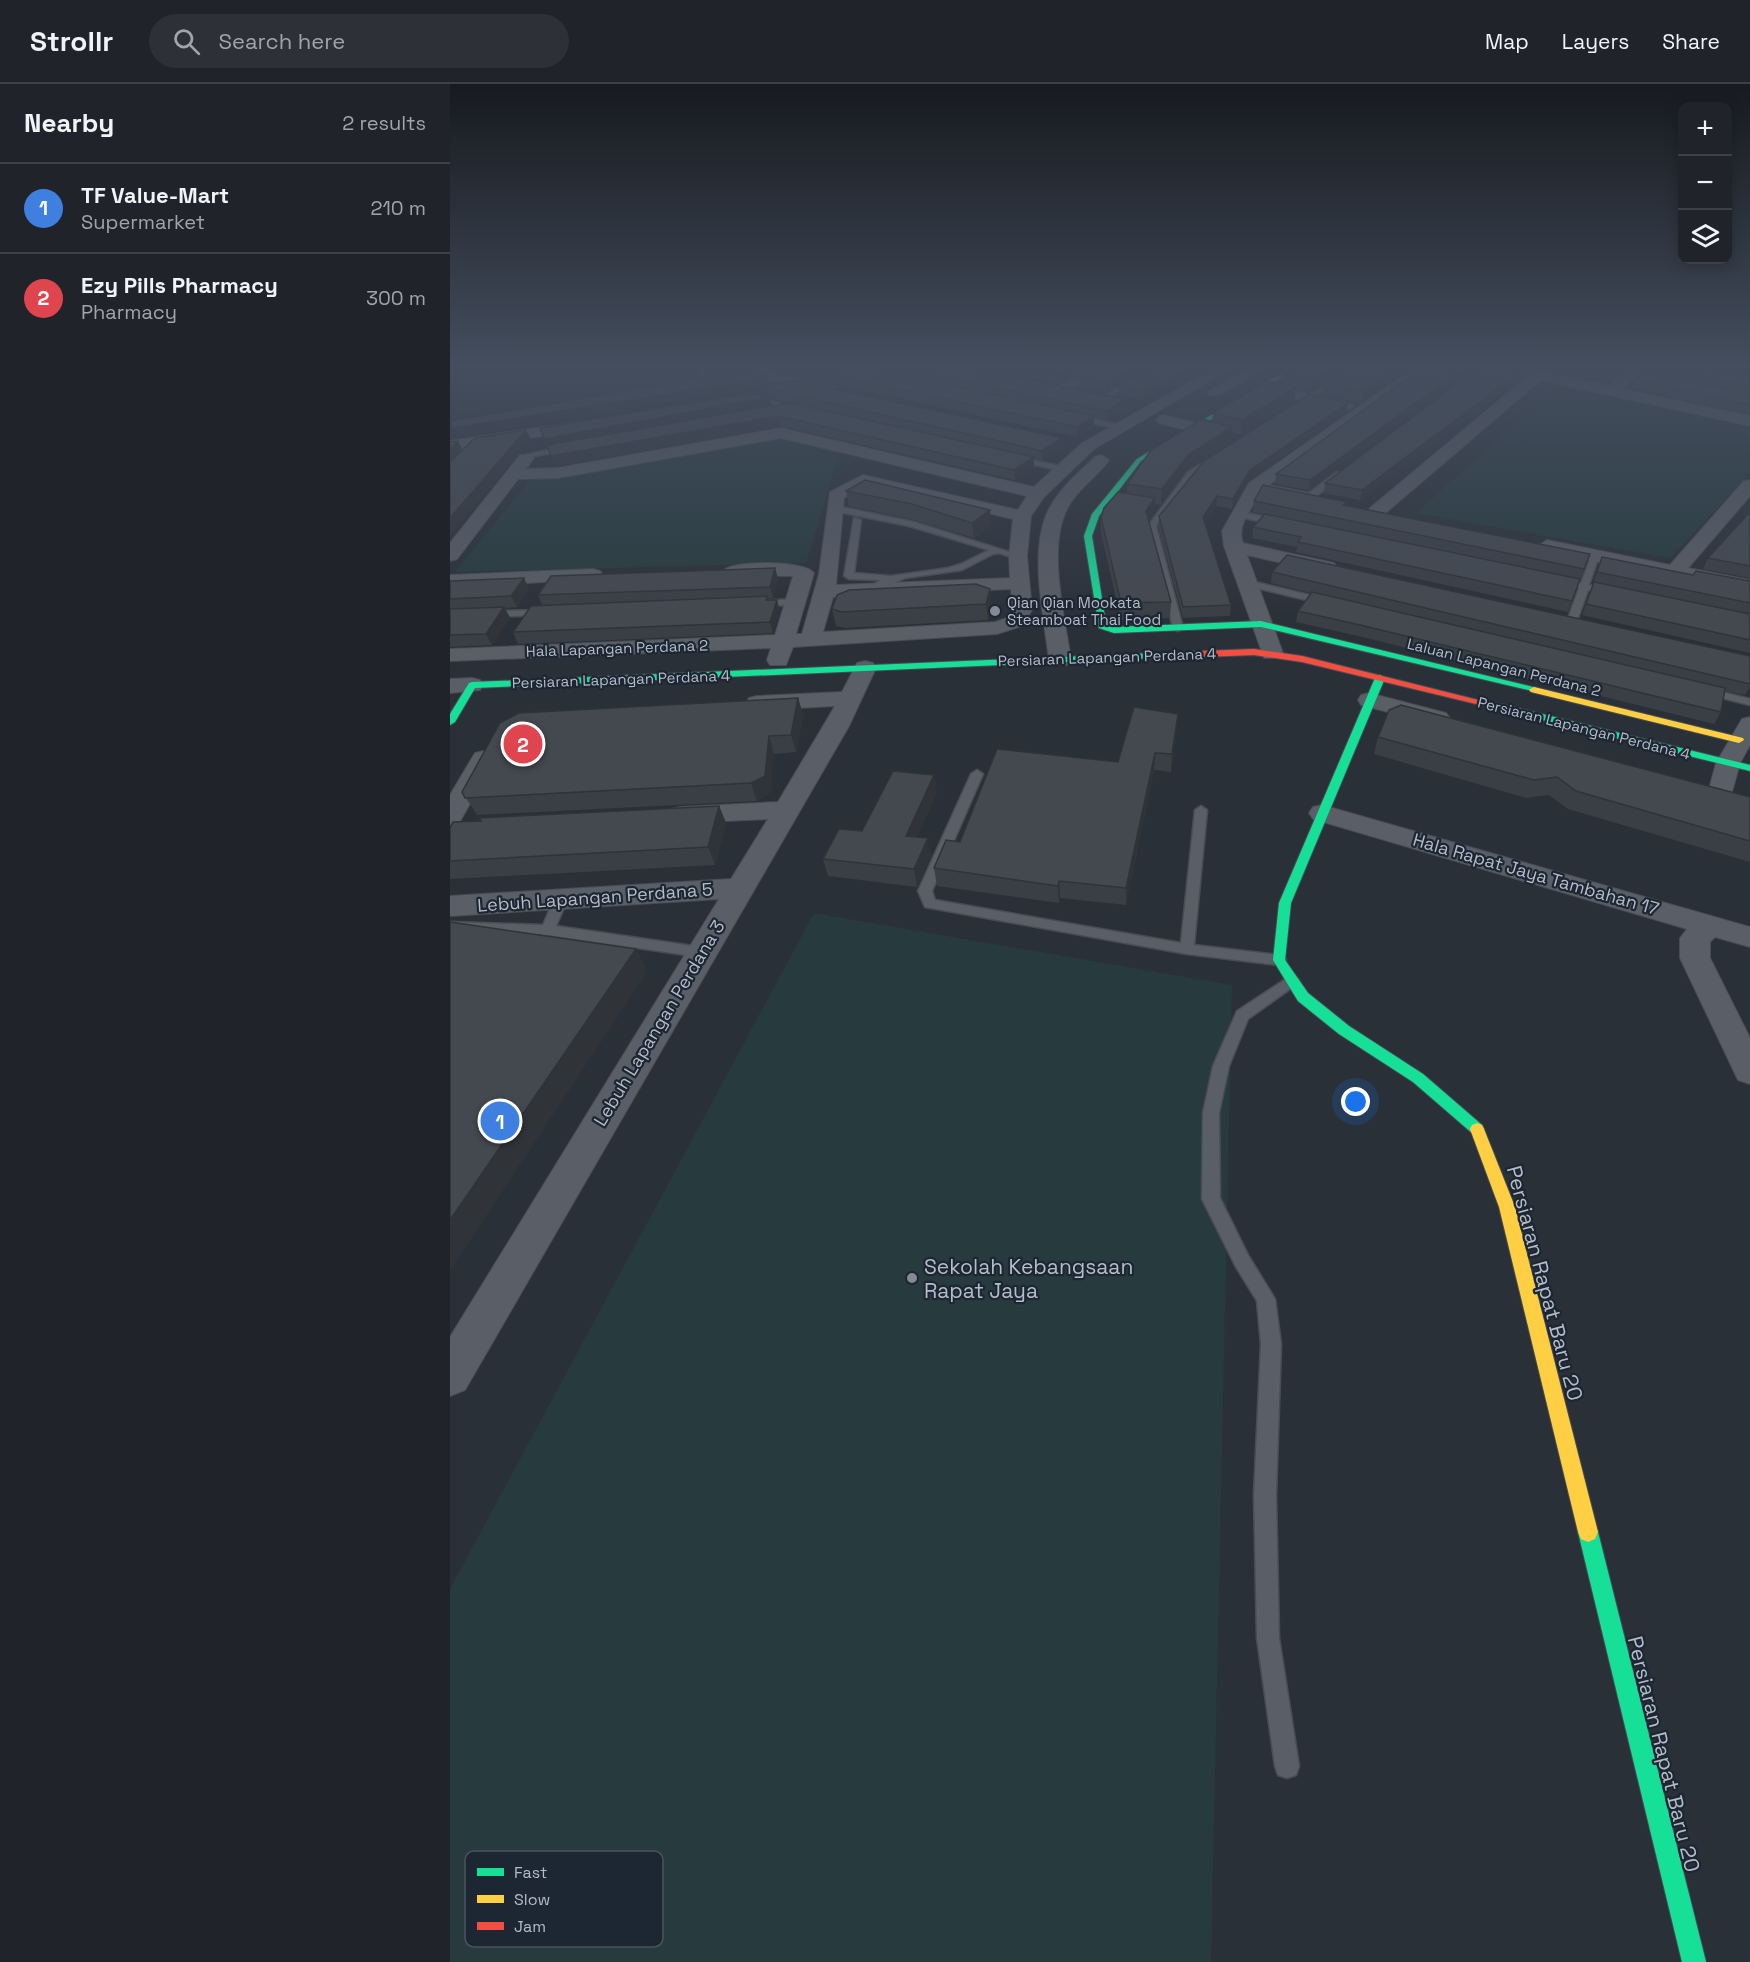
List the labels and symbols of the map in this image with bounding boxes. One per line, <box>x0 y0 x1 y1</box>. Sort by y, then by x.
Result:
place label: Qian Qian Mookata Steamboat Thai Food <box>1007 593 1161 629</box>
marker: Qian Qian Mookata Steamboat Thai Food <box>988 604 1002 618</box>
street label: Laluan Lapangan Perdana 2 <box>1405 634 1603 700</box>
street label: Hala Lapangan Perdana 2 <box>526 635 708 661</box>
street label: Persiaran Lapangan Perdana 4 <box>998 644 1216 670</box>
street label: Persiaran Lapangan Perdana 4 <box>512 666 730 692</box>
street label: Persiaran Lapangan Perdana 4 <box>1476 692 1692 764</box>
pin: 2 <box>504 722 542 766</box>
street label: Hala Rapat Jaya Tambahan 17 <box>1410 828 1662 920</box>
street label: Lebuh Lapangan Perdana 5 <box>477 877 713 917</box>
street label: Lebuh Lapangan Perdana 3 <box>588 916 730 1130</box>
your location <box>1341 1087 1370 1116</box>
pin: 1 <box>481 1098 520 1144</box>
street label: Persiaran Rapat Baru 20 <box>1501 1163 1589 1403</box>
place label: Sekolah Kebangsaan Rapat Jaya <box>924 1253 1133 1304</box>
marker: Sekolah Kebangsaan Rapat Jaya <box>905 1271 919 1285</box>
street label: Persiaran Rapat Baru 20 <box>1622 1633 1706 1875</box>
legend <box>465 1851 663 1947</box>
text: Fast <box>514 1862 547 1883</box>
text: Slow <box>514 1889 550 1910</box>
text: Jam <box>514 1916 546 1937</box>

